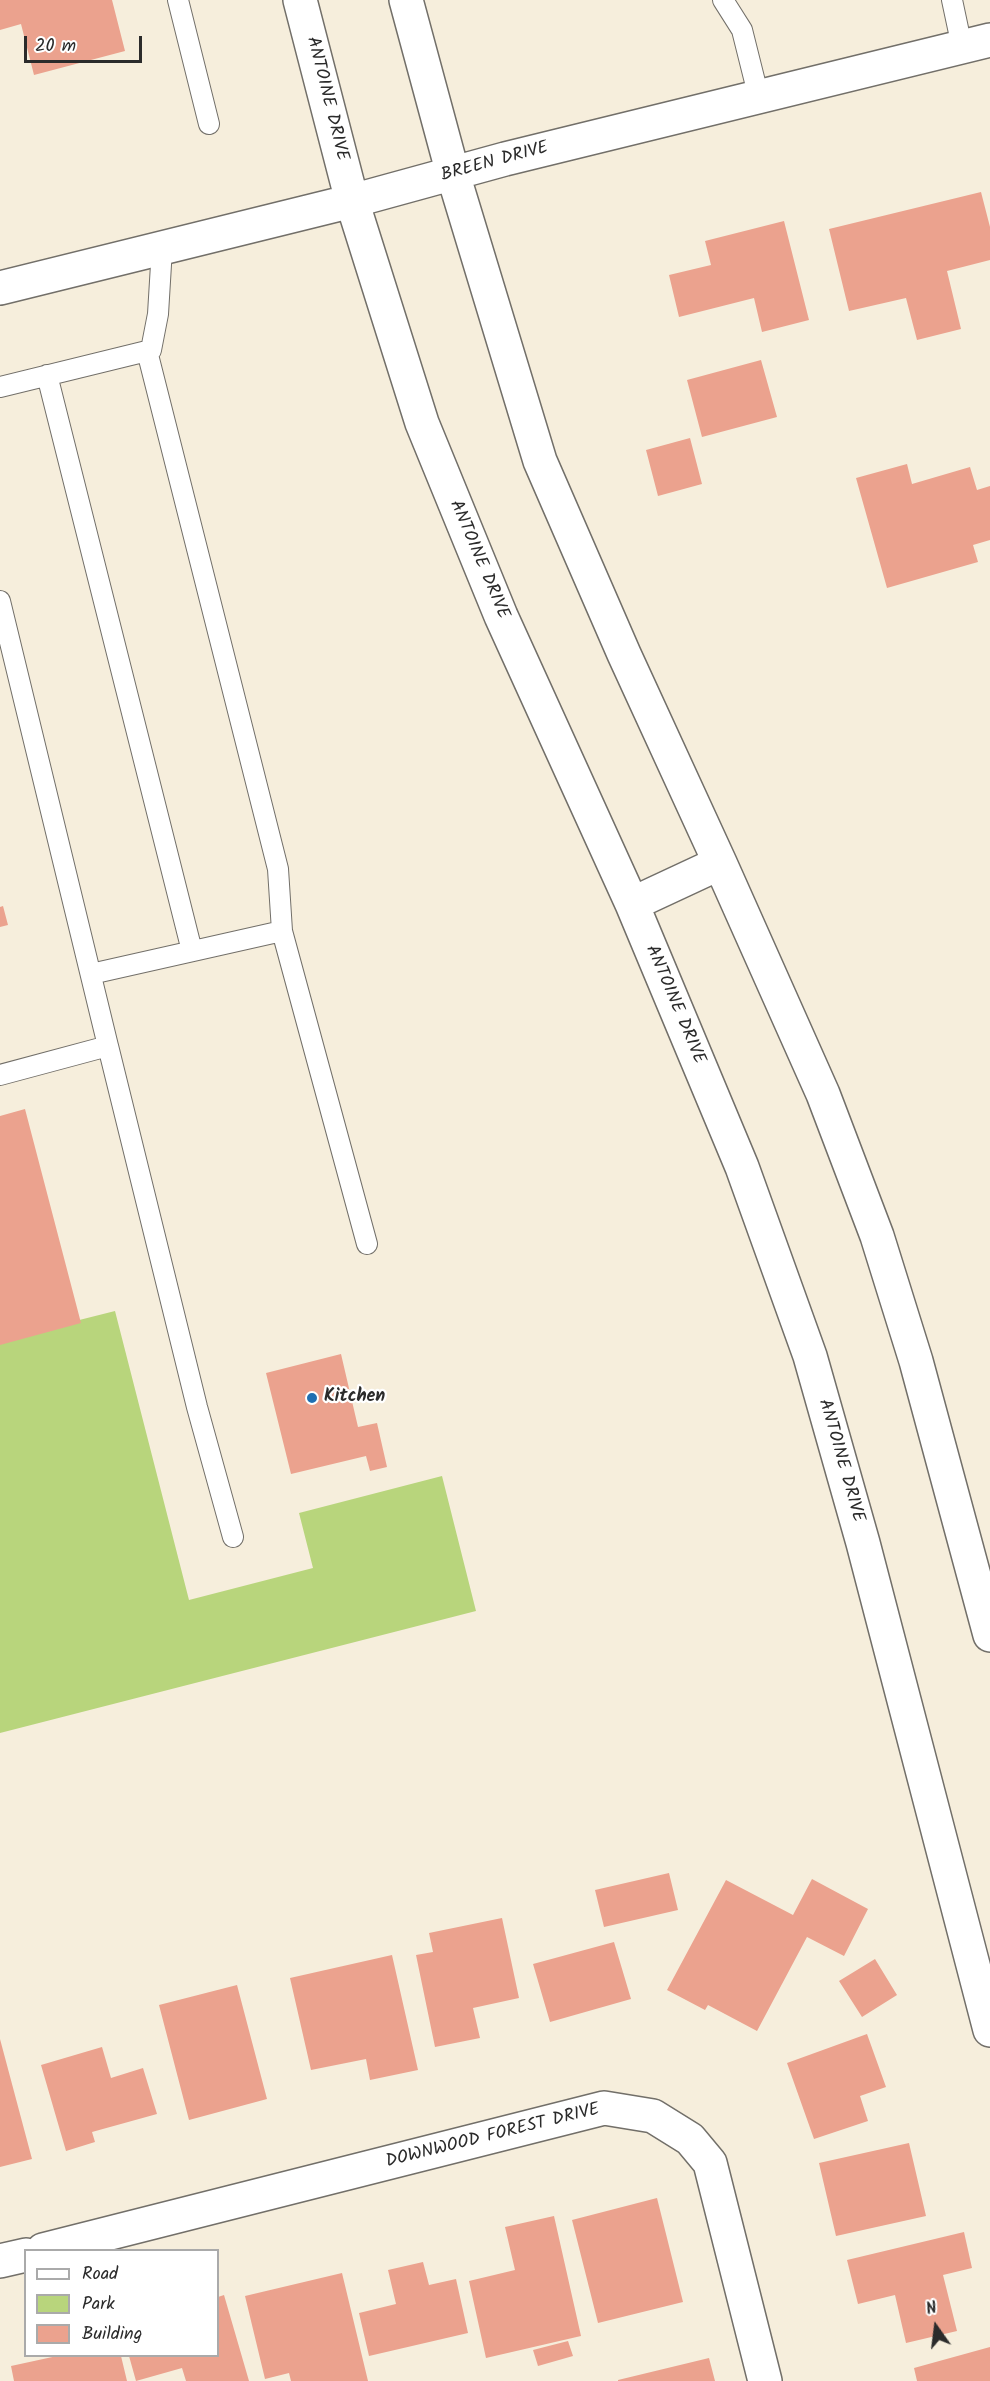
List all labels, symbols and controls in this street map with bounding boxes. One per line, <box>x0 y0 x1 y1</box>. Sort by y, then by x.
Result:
scale bar <box>27 24 146 62</box>
text: 20 m <box>35 32 76 61</box>
street label: ANTOINE DRIVE <box>300 35 352 163</box>
street label: BREEN DRIVE <box>439 138 551 188</box>
street label: ANTOINE DRIVE <box>443 497 513 623</box>
street label: ANTOINE DRIVE <box>639 942 709 1068</box>
place label: Kitchen <box>324 1387 385 1409</box>
marker: Kitchen <box>305 1391 319 1405</box>
street label: ANTOINE DRIVE <box>812 1397 868 1525</box>
street label: DOWNWOOD FOREST DRIVE <box>384 2100 602 2174</box>
legend <box>24 2249 219 2357</box>
text: Road <box>82 2260 118 2289</box>
text: Park <box>82 2290 115 2319</box>
text: N <box>924 2296 939 2322</box>
north arrow <box>906 2297 966 2357</box>
text: Building <box>82 2320 142 2349</box>

